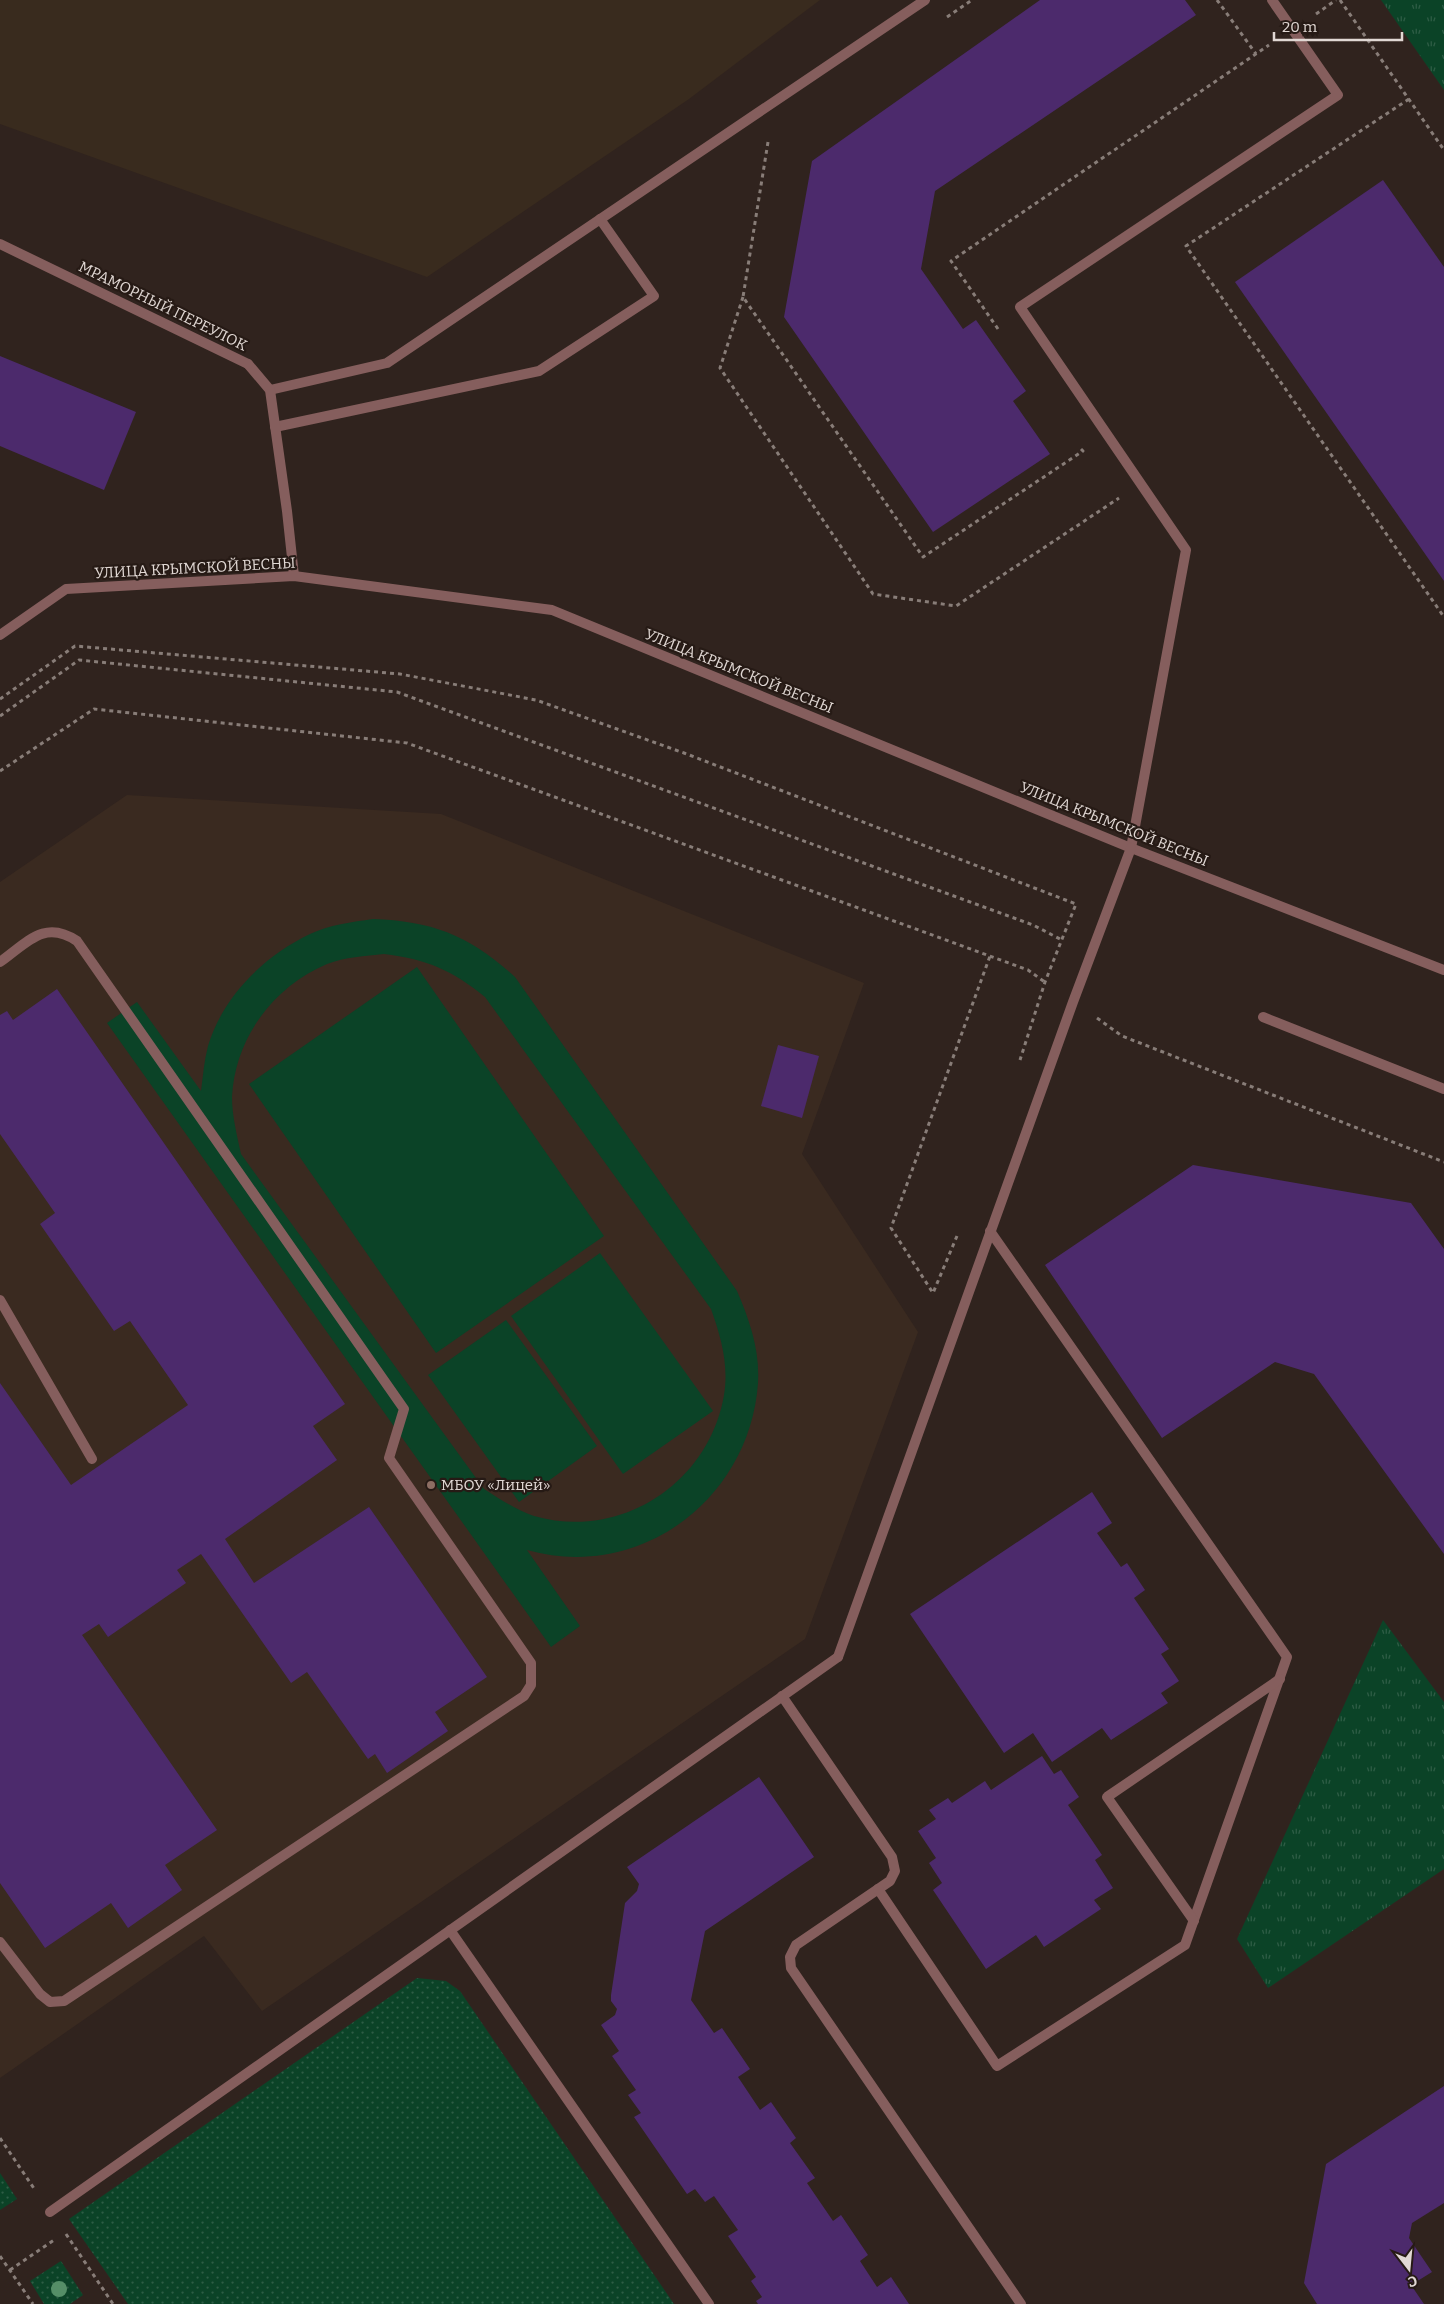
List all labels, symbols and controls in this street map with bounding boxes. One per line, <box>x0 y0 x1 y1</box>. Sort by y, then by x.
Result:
scale bar <box>1274 10 1402 42</box>
text: 20 m <box>1282 18 1318 36</box>
street label: МРАМОРНЫЙ ПЕРЕУЛОК <box>76 257 251 355</box>
street label: УЛИЦА КРЫМСКОЙ ВЕСНЫ <box>94 554 296 582</box>
street label: УЛИЦА КРЫМСКОЙ ВЕСНЫ <box>642 625 836 717</box>
street label: УЛИЦА КРЫМСКОЙ ВЕСНЫ <box>1017 778 1211 870</box>
place label: МБОУ «Лицей» <box>441 1476 550 1494</box>
marker: МБОУ «Лицей» <box>425 1479 437 1491</box>
north arrow <box>1384 2244 1434 2294</box>
text: С <box>1406 2272 1419 2290</box>

